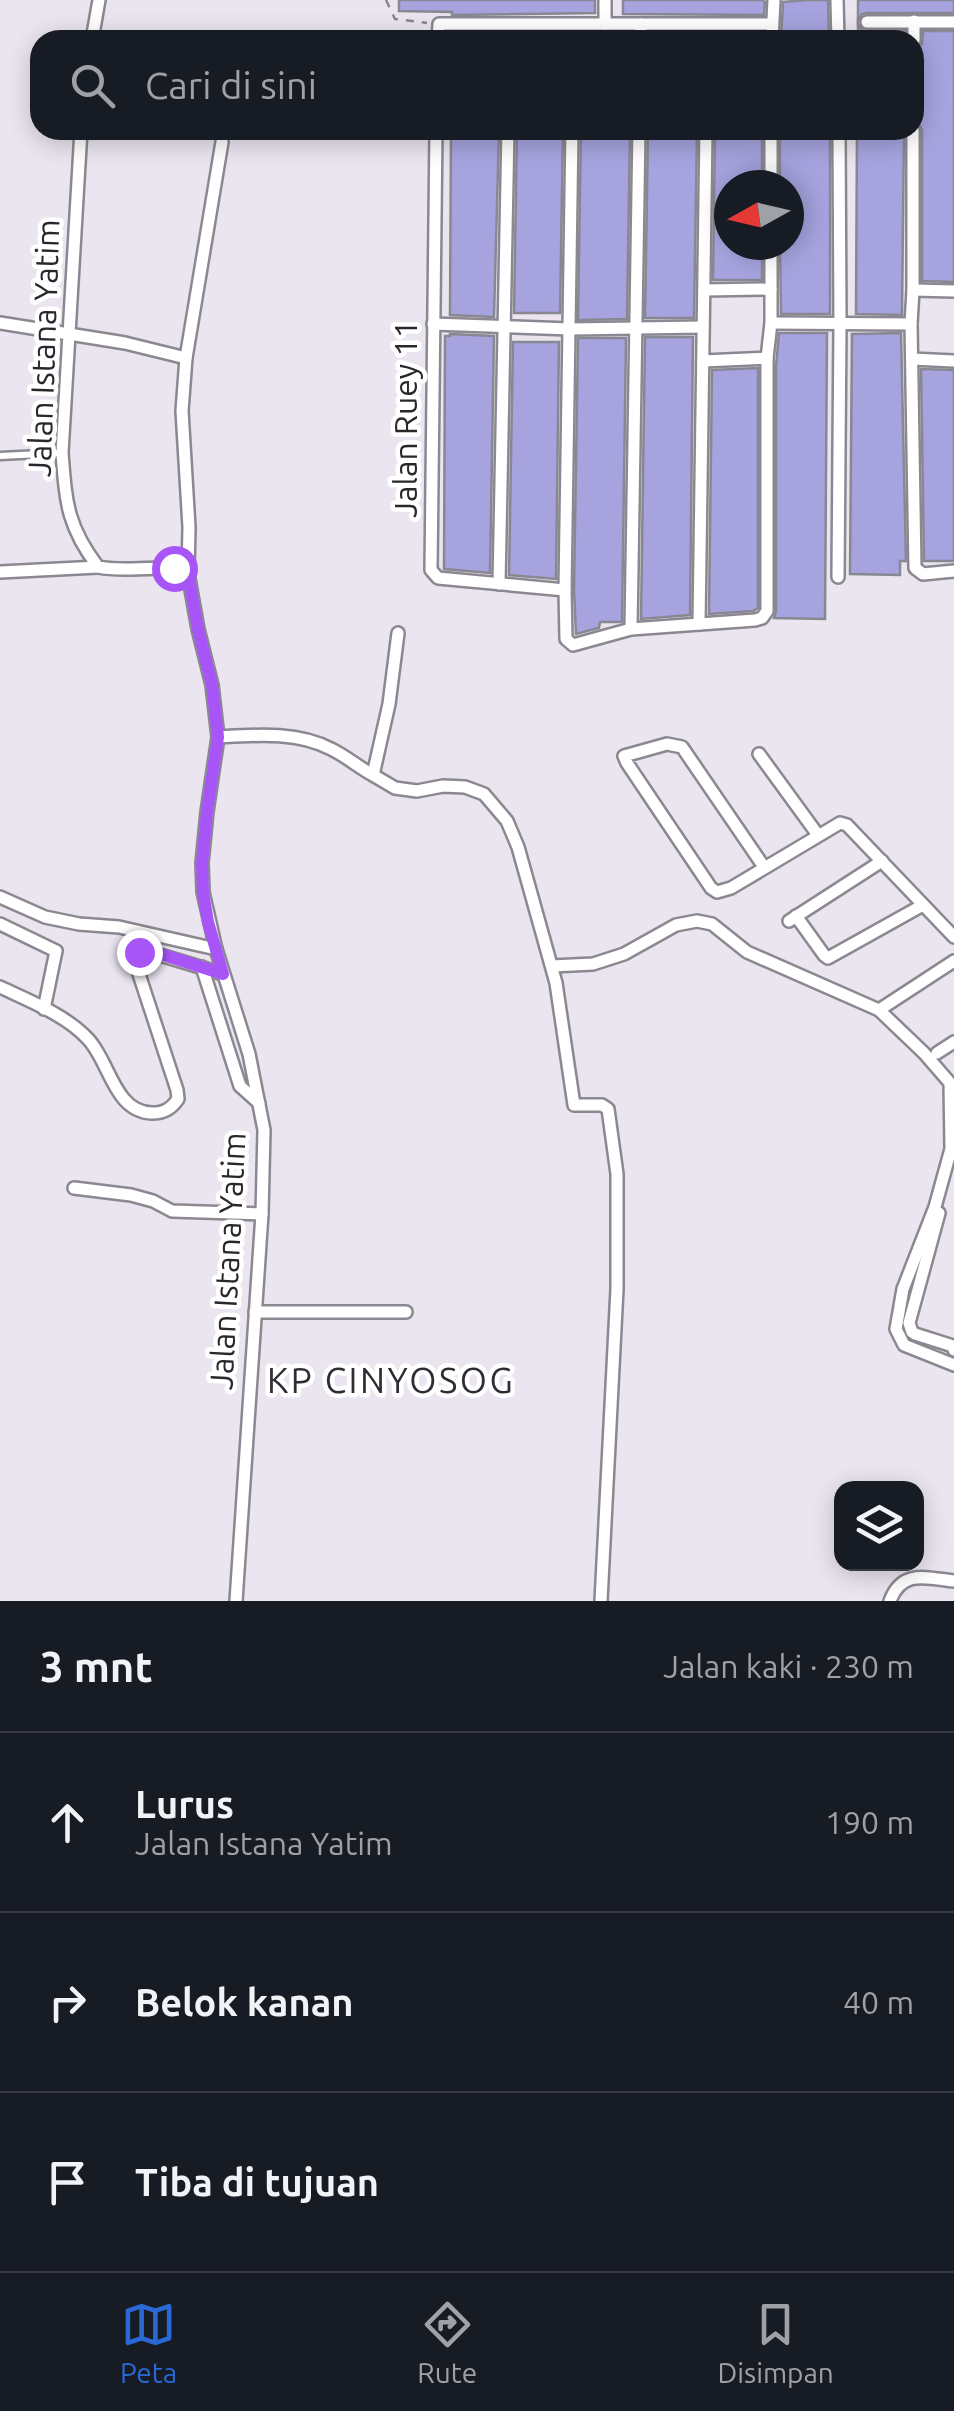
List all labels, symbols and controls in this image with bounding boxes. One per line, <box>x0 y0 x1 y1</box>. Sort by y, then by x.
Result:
search box <box>30 30 924 140</box>
icon: search <box>65 58 120 113</box>
text: Cari di sini <box>145 64 317 106</box>
north arrow <box>714 170 804 260</box>
street label: Jalan Istana Yatim <box>21 219 65 477</box>
street label: Jalan Ruey 11 <box>387 320 423 518</box>
route start <box>152 546 198 592</box>
route end <box>117 930 163 976</box>
street label: Jalan Istana Yatim <box>202 1131 252 1391</box>
district label: KP CINYOSOG <box>267 1360 515 1400</box>
map controls <box>834 1481 924 1571</box>
button: layers <box>834 1481 924 1571</box>
text: 3 mnt <box>40 1643 153 1690</box>
text: Jalan kaki · 230 m <box>663 1648 914 1684</box>
text: Lurus <box>135 1783 234 1825</box>
icon: ahead <box>40 1795 95 1850</box>
text: 190 m <box>825 1804 914 1840</box>
text: Jalan Istana Yatim <box>135 1825 393 1861</box>
icon: right <box>40 1975 95 2030</box>
text: Belok kanan <box>135 1981 354 2023</box>
text: 40 m <box>843 1984 914 2020</box>
icon: arrive <box>40 2155 95 2210</box>
text: Tiba di tujuan <box>135 2161 379 2203</box>
tab: Peta <box>120 2297 177 2388</box>
tab: Rute <box>417 2297 477 2388</box>
tab: Disimpan <box>717 2297 834 2388</box>

